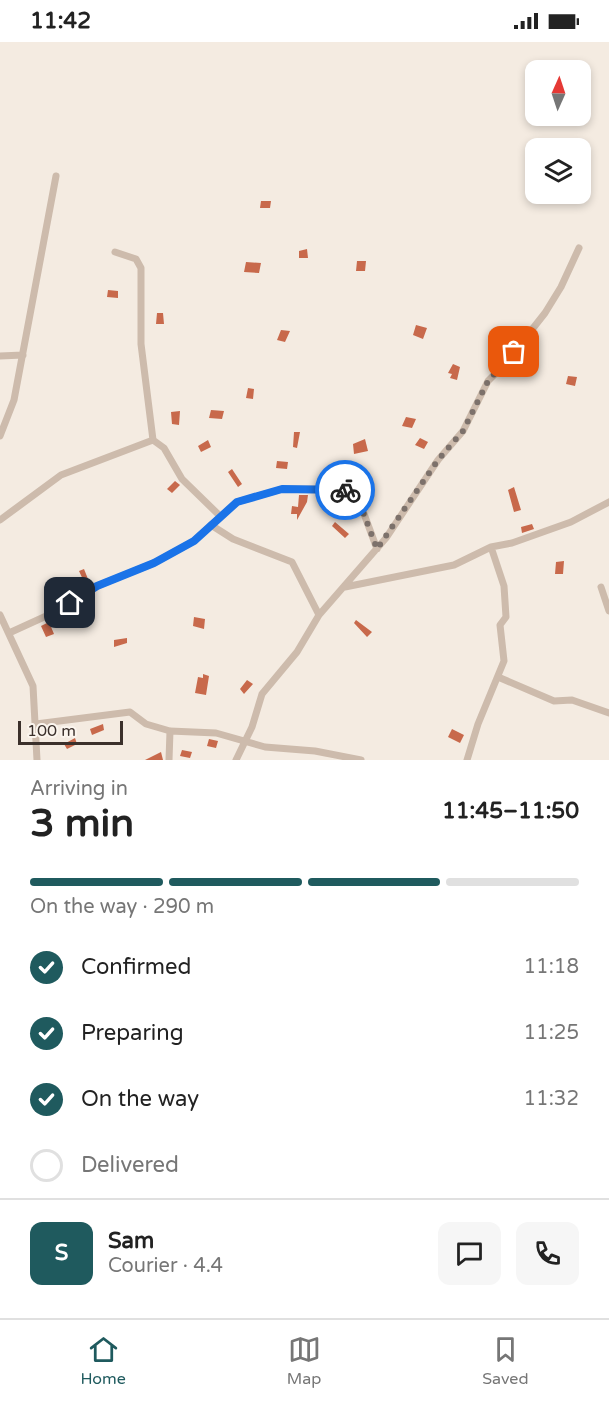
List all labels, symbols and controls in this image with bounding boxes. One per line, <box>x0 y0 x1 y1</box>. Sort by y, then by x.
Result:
text: 11:42 <box>30 8 91 34</box>
north arrow <box>525 60 591 126</box>
map controls <box>525 60 591 204</box>
button: layers <box>525 138 591 204</box>
pin <box>488 326 539 377</box>
icon: bag <box>497 335 530 368</box>
courier <box>315 460 375 520</box>
icon: bike <box>329 474 362 507</box>
pin <box>44 577 95 628</box>
icon: home <box>53 586 86 619</box>
scale bar <box>18 718 123 746</box>
text: 100 m <box>27 721 76 741</box>
text: Arriving in <box>30 777 128 801</box>
text: 11:45–11:50 <box>442 798 579 824</box>
text: 3 min <box>30 800 134 847</box>
text: On the way · 290 m <box>30 895 214 919</box>
icon: check <box>30 951 63 984</box>
text: Confirmed <box>81 954 191 980</box>
text: 11:18 <box>524 955 579 979</box>
icon: check <box>30 1017 63 1050</box>
text: Preparing <box>81 1020 184 1046</box>
text: 11:25 <box>524 1021 579 1045</box>
icon: check <box>30 1083 63 1116</box>
text: On the way <box>81 1086 199 1112</box>
text: 11:32 <box>524 1087 579 1111</box>
text: Delivered <box>81 1152 179 1178</box>
button: chat <box>438 1222 501 1285</box>
button: phone <box>516 1222 579 1285</box>
text: Sam <box>108 1228 154 1254</box>
text: S <box>55 1240 68 1266</box>
text: Courier · 4.4 <box>108 1254 223 1278</box>
tab: Home <box>80 1333 126 1389</box>
tab: Map <box>287 1333 321 1389</box>
tab: Saved <box>482 1333 528 1389</box>

